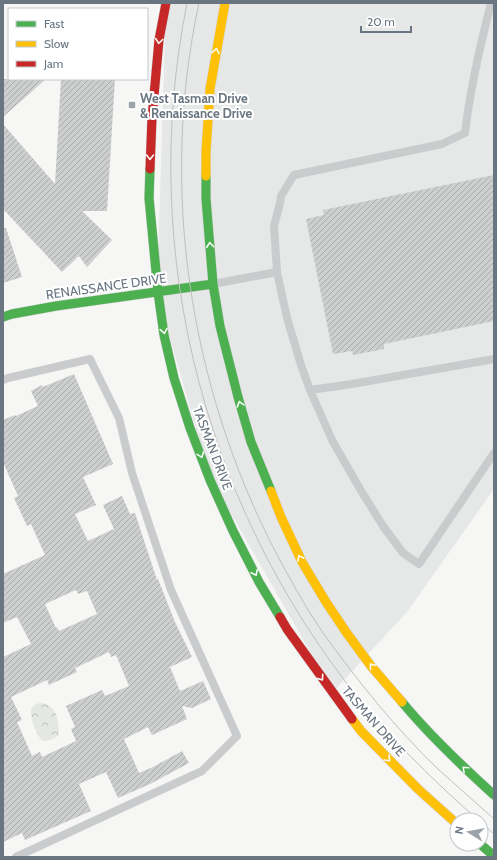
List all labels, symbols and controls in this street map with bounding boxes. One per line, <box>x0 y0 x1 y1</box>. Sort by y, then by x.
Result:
legend <box>8 8 148 80</box>
scale bar <box>361 8 411 34</box>
text: 20 m <box>367 14 395 29</box>
text: Fast <box>44 16 64 31</box>
text: Slow <box>44 36 69 51</box>
one-way arrow <box>155 38 164 44</box>
one-way arrow <box>211 48 220 54</box>
text: Jam <box>43 56 63 71</box>
place label: West Tasman Drive & Renaissance Drive <box>140 90 253 121</box>
marker: West Tasman Drive & Renaissance Drive <box>127 100 137 110</box>
one-way arrow <box>146 154 154 160</box>
one-way arrow <box>206 242 215 248</box>
street label: RENAISSANCE DRIVE <box>45 270 167 302</box>
one-way arrow <box>159 328 168 334</box>
one-way arrow <box>236 401 245 408</box>
street label: TASMAN DRIVE <box>190 404 236 492</box>
one-way arrow <box>196 452 204 459</box>
one-way arrow <box>297 555 305 562</box>
one-way arrow <box>250 569 257 577</box>
one-way arrow <box>369 664 376 671</box>
one-way arrow <box>316 673 323 680</box>
street label: TASMAN DRIVE <box>339 682 409 760</box>
one-way arrow <box>384 754 391 762</box>
one-way arrow <box>462 766 470 774</box>
north arrow <box>449 812 489 852</box>
text: N <box>452 825 467 835</box>

